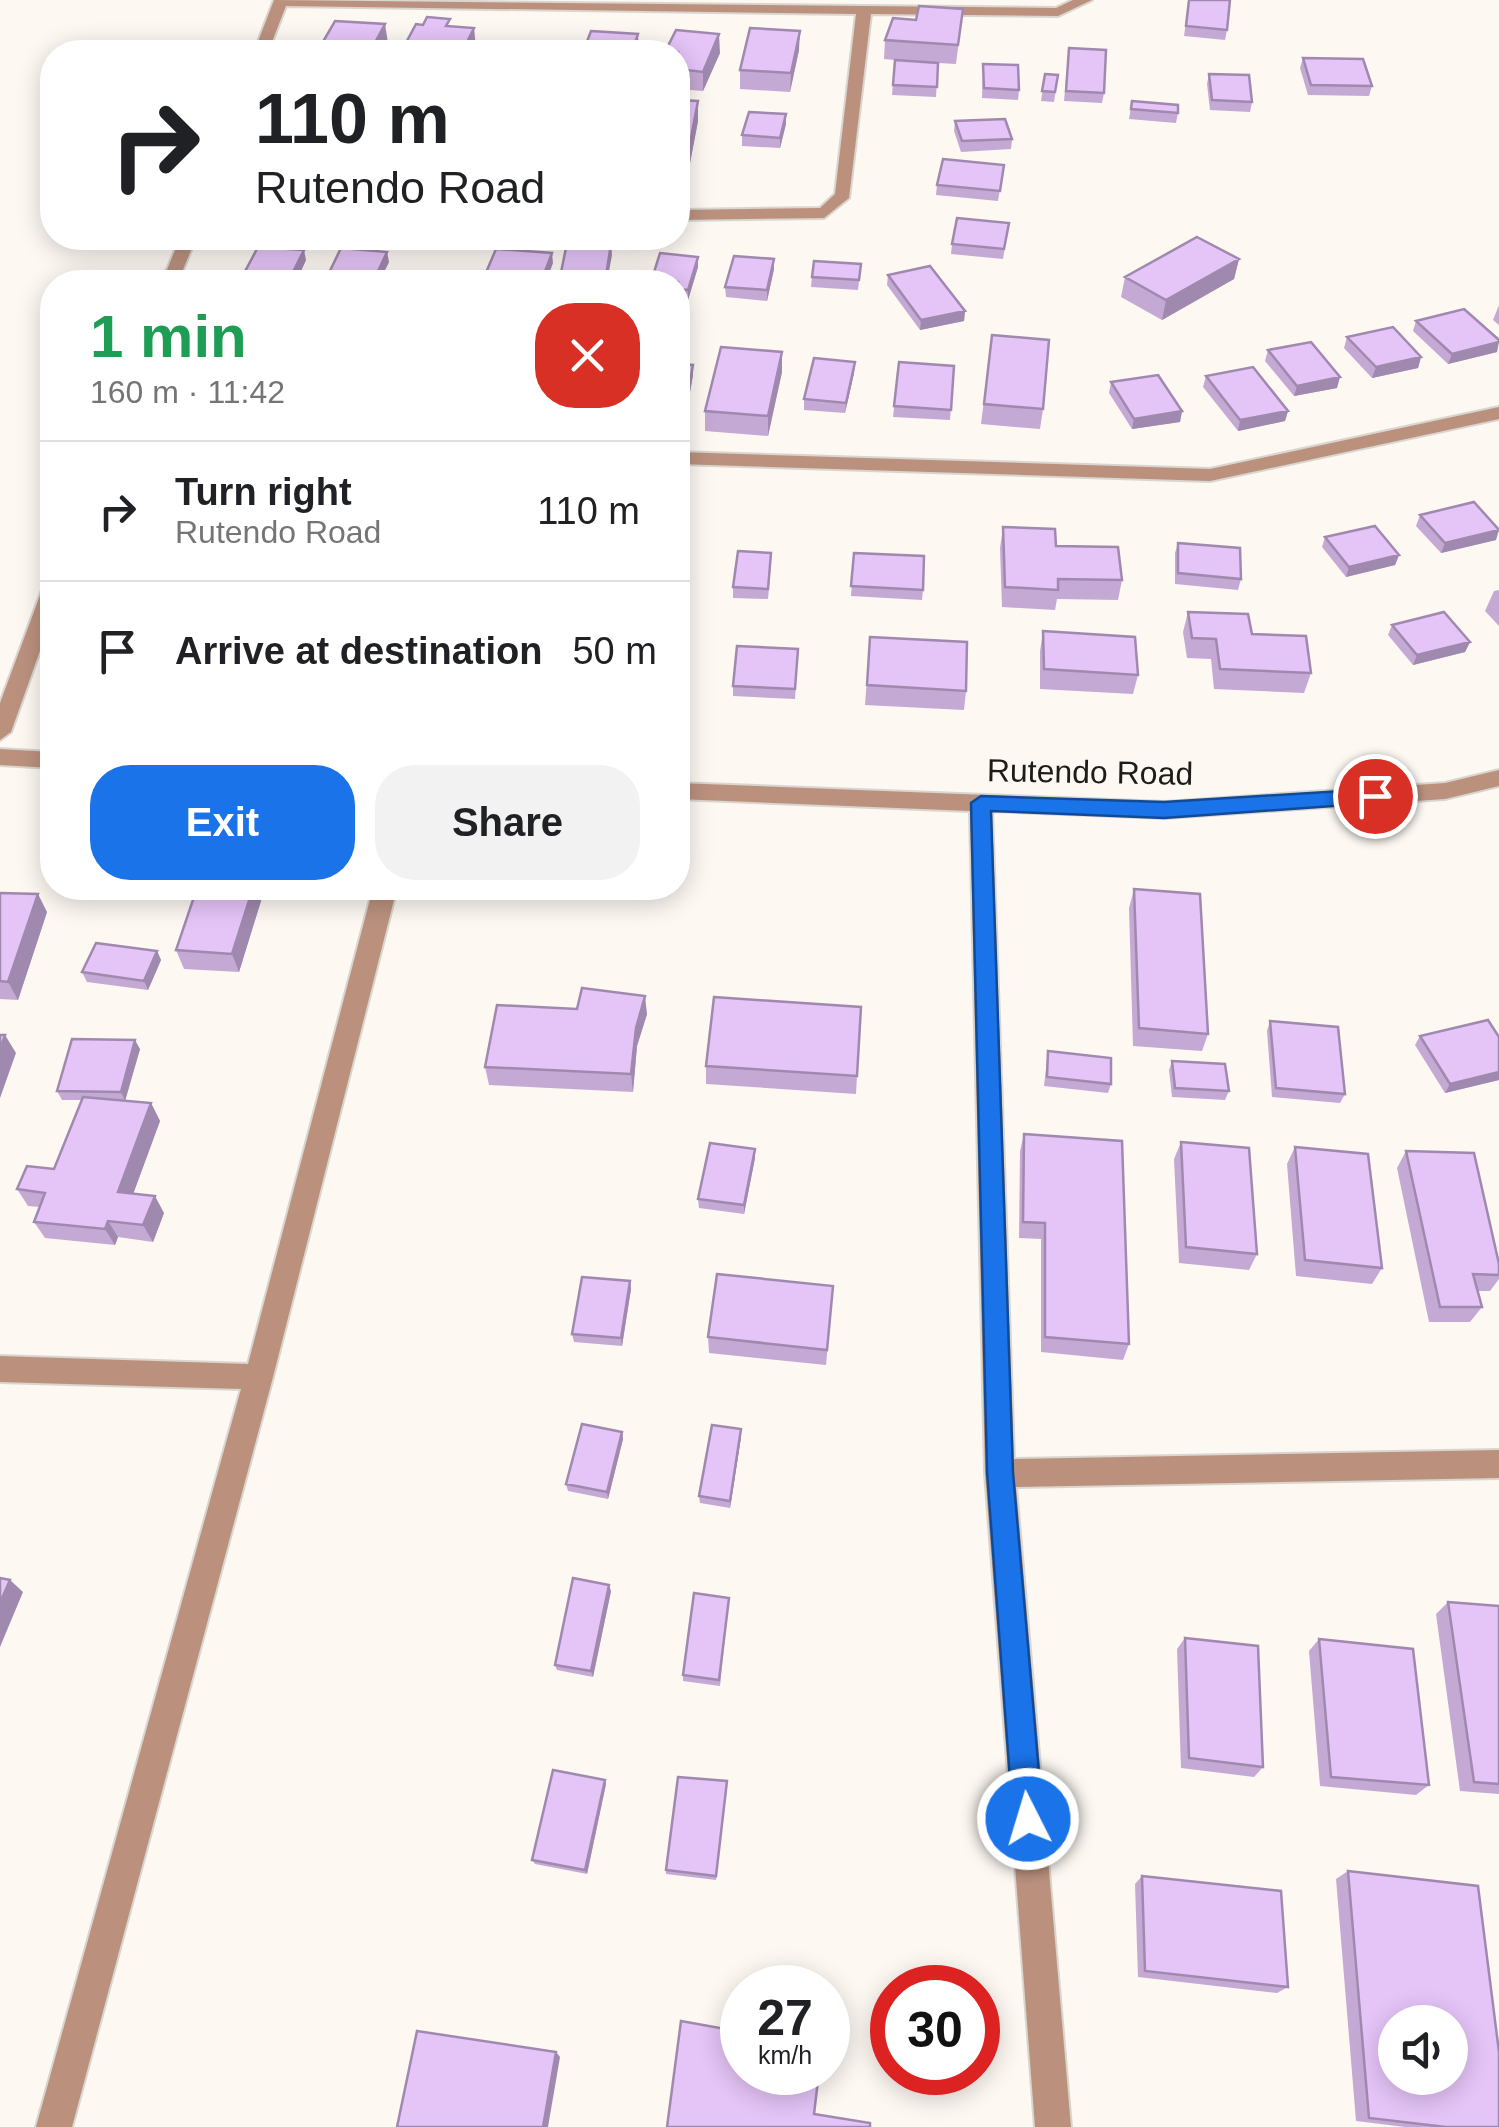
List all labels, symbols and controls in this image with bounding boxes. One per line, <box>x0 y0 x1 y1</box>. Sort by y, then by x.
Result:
icon: right <box>90 80 220 210</box>
text: 110 m <box>255 80 450 158</box>
text: Rutendo Road <box>255 162 545 213</box>
text: 1 min <box>90 303 247 370</box>
button: close <box>535 303 640 408</box>
text: 160 m · 11:42 <box>90 374 285 410</box>
text: Turn right <box>175 471 352 513</box>
icon: right <box>90 484 145 539</box>
text: 110 m <box>537 490 640 532</box>
text: Rutendo Road <box>175 514 381 550</box>
icon: arrive <box>90 624 145 679</box>
text: Arrive at destination <box>175 630 542 672</box>
text: 50 m <box>572 630 657 672</box>
street label: Rutendo Road <box>987 752 1193 792</box>
pin <box>1333 754 1418 839</box>
button: Exit <box>90 765 355 880</box>
button: Share <box>375 765 640 880</box>
icon: arrive <box>1348 769 1403 824</box>
position arrow <box>976 1767 1080 1871</box>
speed limit sign: 30 <box>870 1965 1000 2095</box>
text: 27 <box>757 1990 813 2046</box>
map controls <box>1378 2005 1468 2095</box>
button: sound <box>1378 2005 1468 2095</box>
text: km/h <box>758 2041 812 2069</box>

